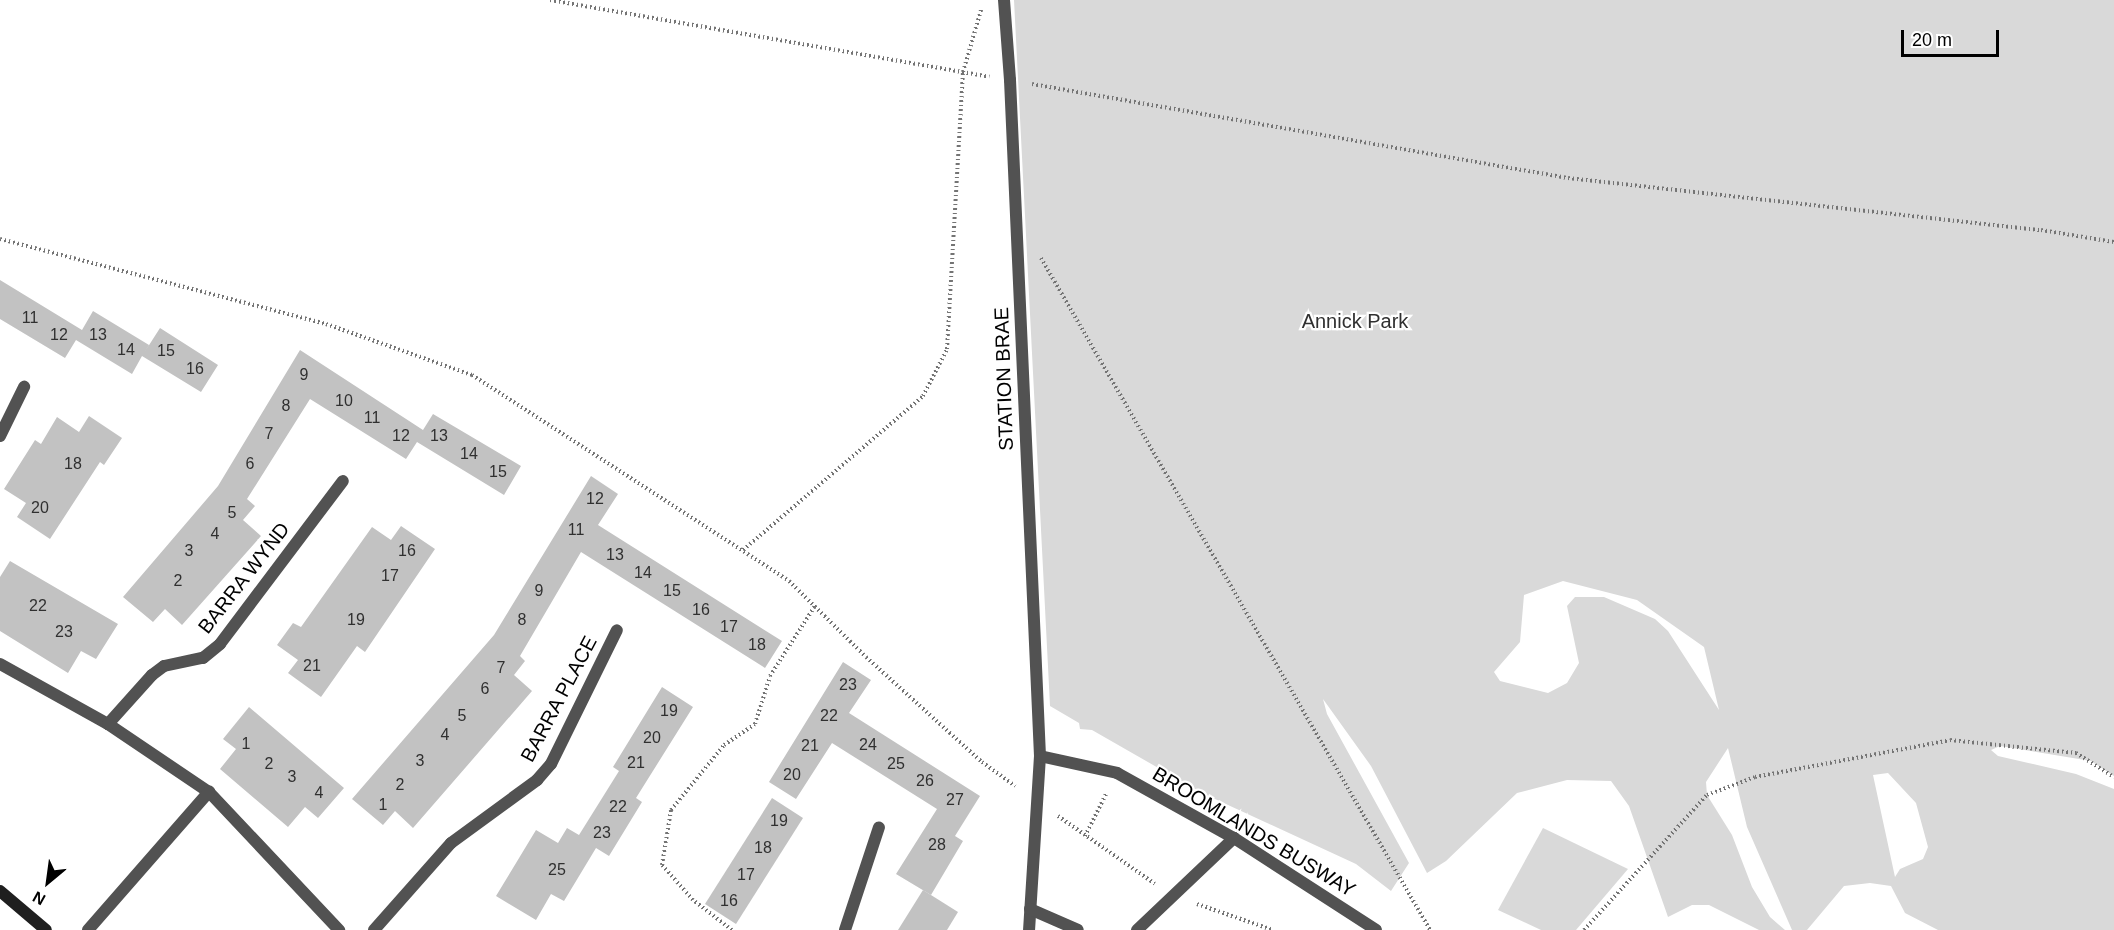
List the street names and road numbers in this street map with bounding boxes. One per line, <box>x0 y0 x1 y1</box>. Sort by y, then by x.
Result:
street label: STATION BRAE <box>989 307 1019 451</box>
street label: BARRA WYND <box>193 517 295 639</box>
street label: BARRA PLACE <box>516 632 602 766</box>
street label: BROOMLANDS BUSWAY <box>1148 762 1360 902</box>

